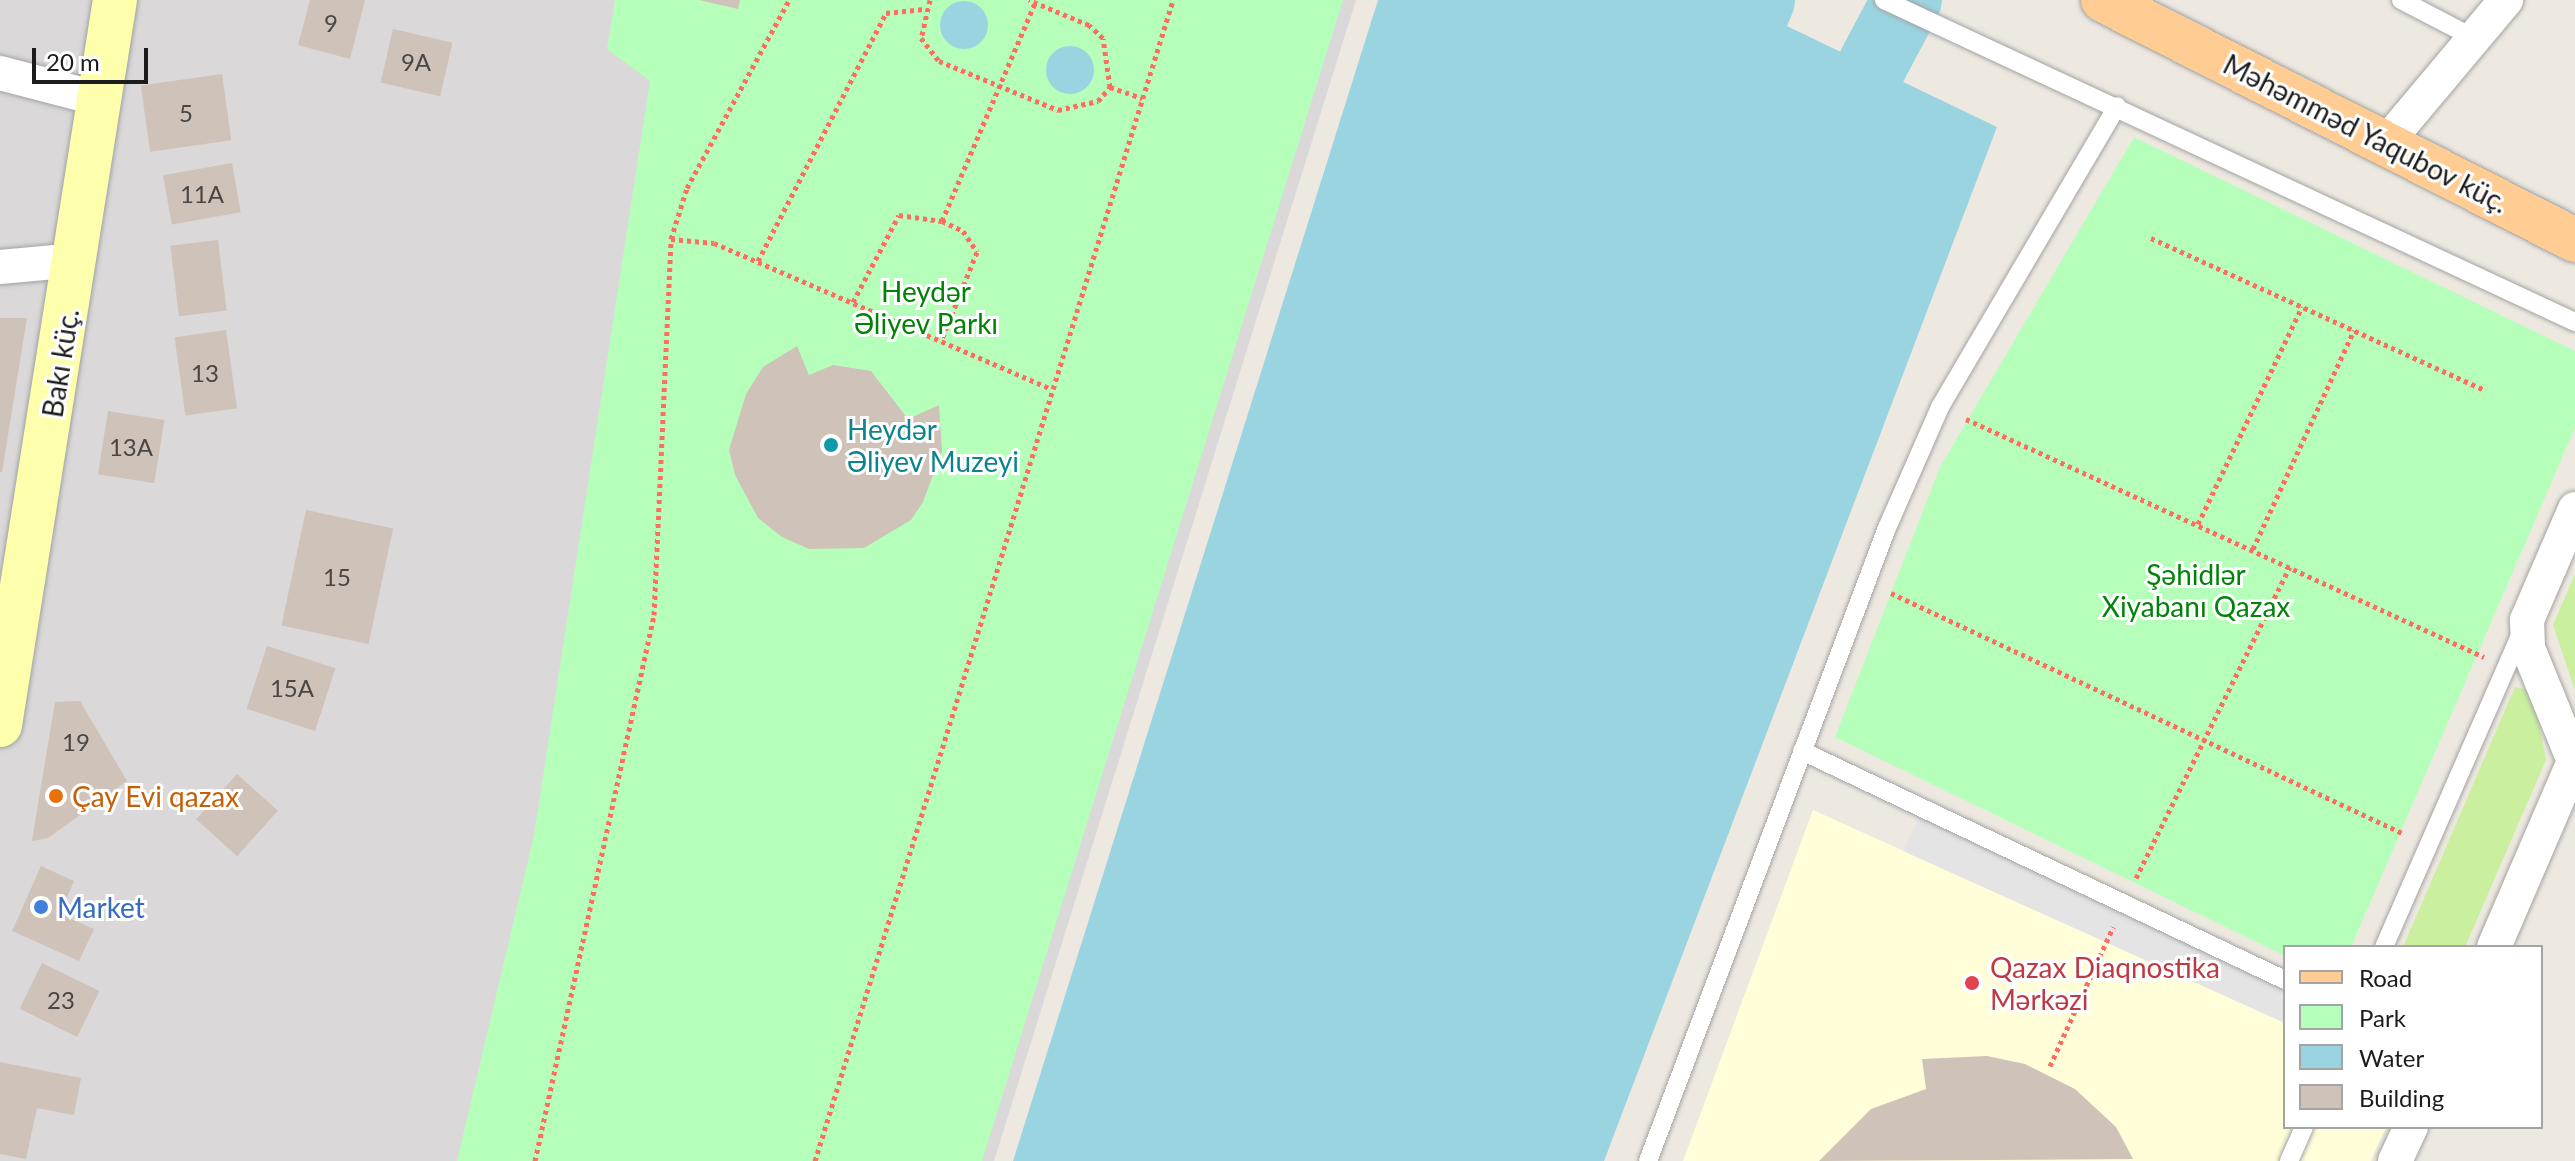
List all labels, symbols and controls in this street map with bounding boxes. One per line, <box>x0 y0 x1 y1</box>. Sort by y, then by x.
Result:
house number: 9 <box>324 9 338 37</box>
scale bar <box>36 32 152 82</box>
street label: Məhəmməd Yaqubov küç. <box>2217 46 2515 220</box>
text: 20 m <box>46 47 100 76</box>
house number: 9A <box>401 48 431 76</box>
house number: 5 <box>179 99 193 127</box>
house number: 11A <box>180 180 224 208</box>
park label: Heydər Əliyev Parkı <box>854 274 998 340</box>
street label: Bakı küç. <box>35 306 85 420</box>
house number: 13 <box>191 359 219 387</box>
place label: Heydər Əliyev Muzeyi <box>847 412 1020 478</box>
house number: 13A <box>109 433 153 461</box>
marker: Heydər Əliyev Muzeyi <box>822 436 840 454</box>
park label: Şəhidlər Xiyabanı Qazax <box>2102 557 2290 623</box>
house number: 15 <box>323 563 351 591</box>
house number: 15A <box>270 674 314 702</box>
house number: 19 <box>62 728 90 756</box>
place label: Çay Evi qazax <box>72 779 240 813</box>
marker: Çay Evi qazax <box>47 787 65 805</box>
place label: Market <box>57 890 145 924</box>
marker: Market <box>32 898 50 916</box>
legend <box>2283 945 2543 1129</box>
place label: Qazax Diaqnostika Mərkəzi <box>1990 950 2220 1016</box>
text: Road <box>2359 963 2412 992</box>
marker: Qazax Diaqnostika Mərkəzi <box>1961 972 1983 994</box>
house number: 23 <box>47 986 75 1014</box>
text: Park <box>2359 1003 2406 1032</box>
text: Water <box>2359 1043 2424 1072</box>
text: Building <box>2359 1083 2444 1112</box>

